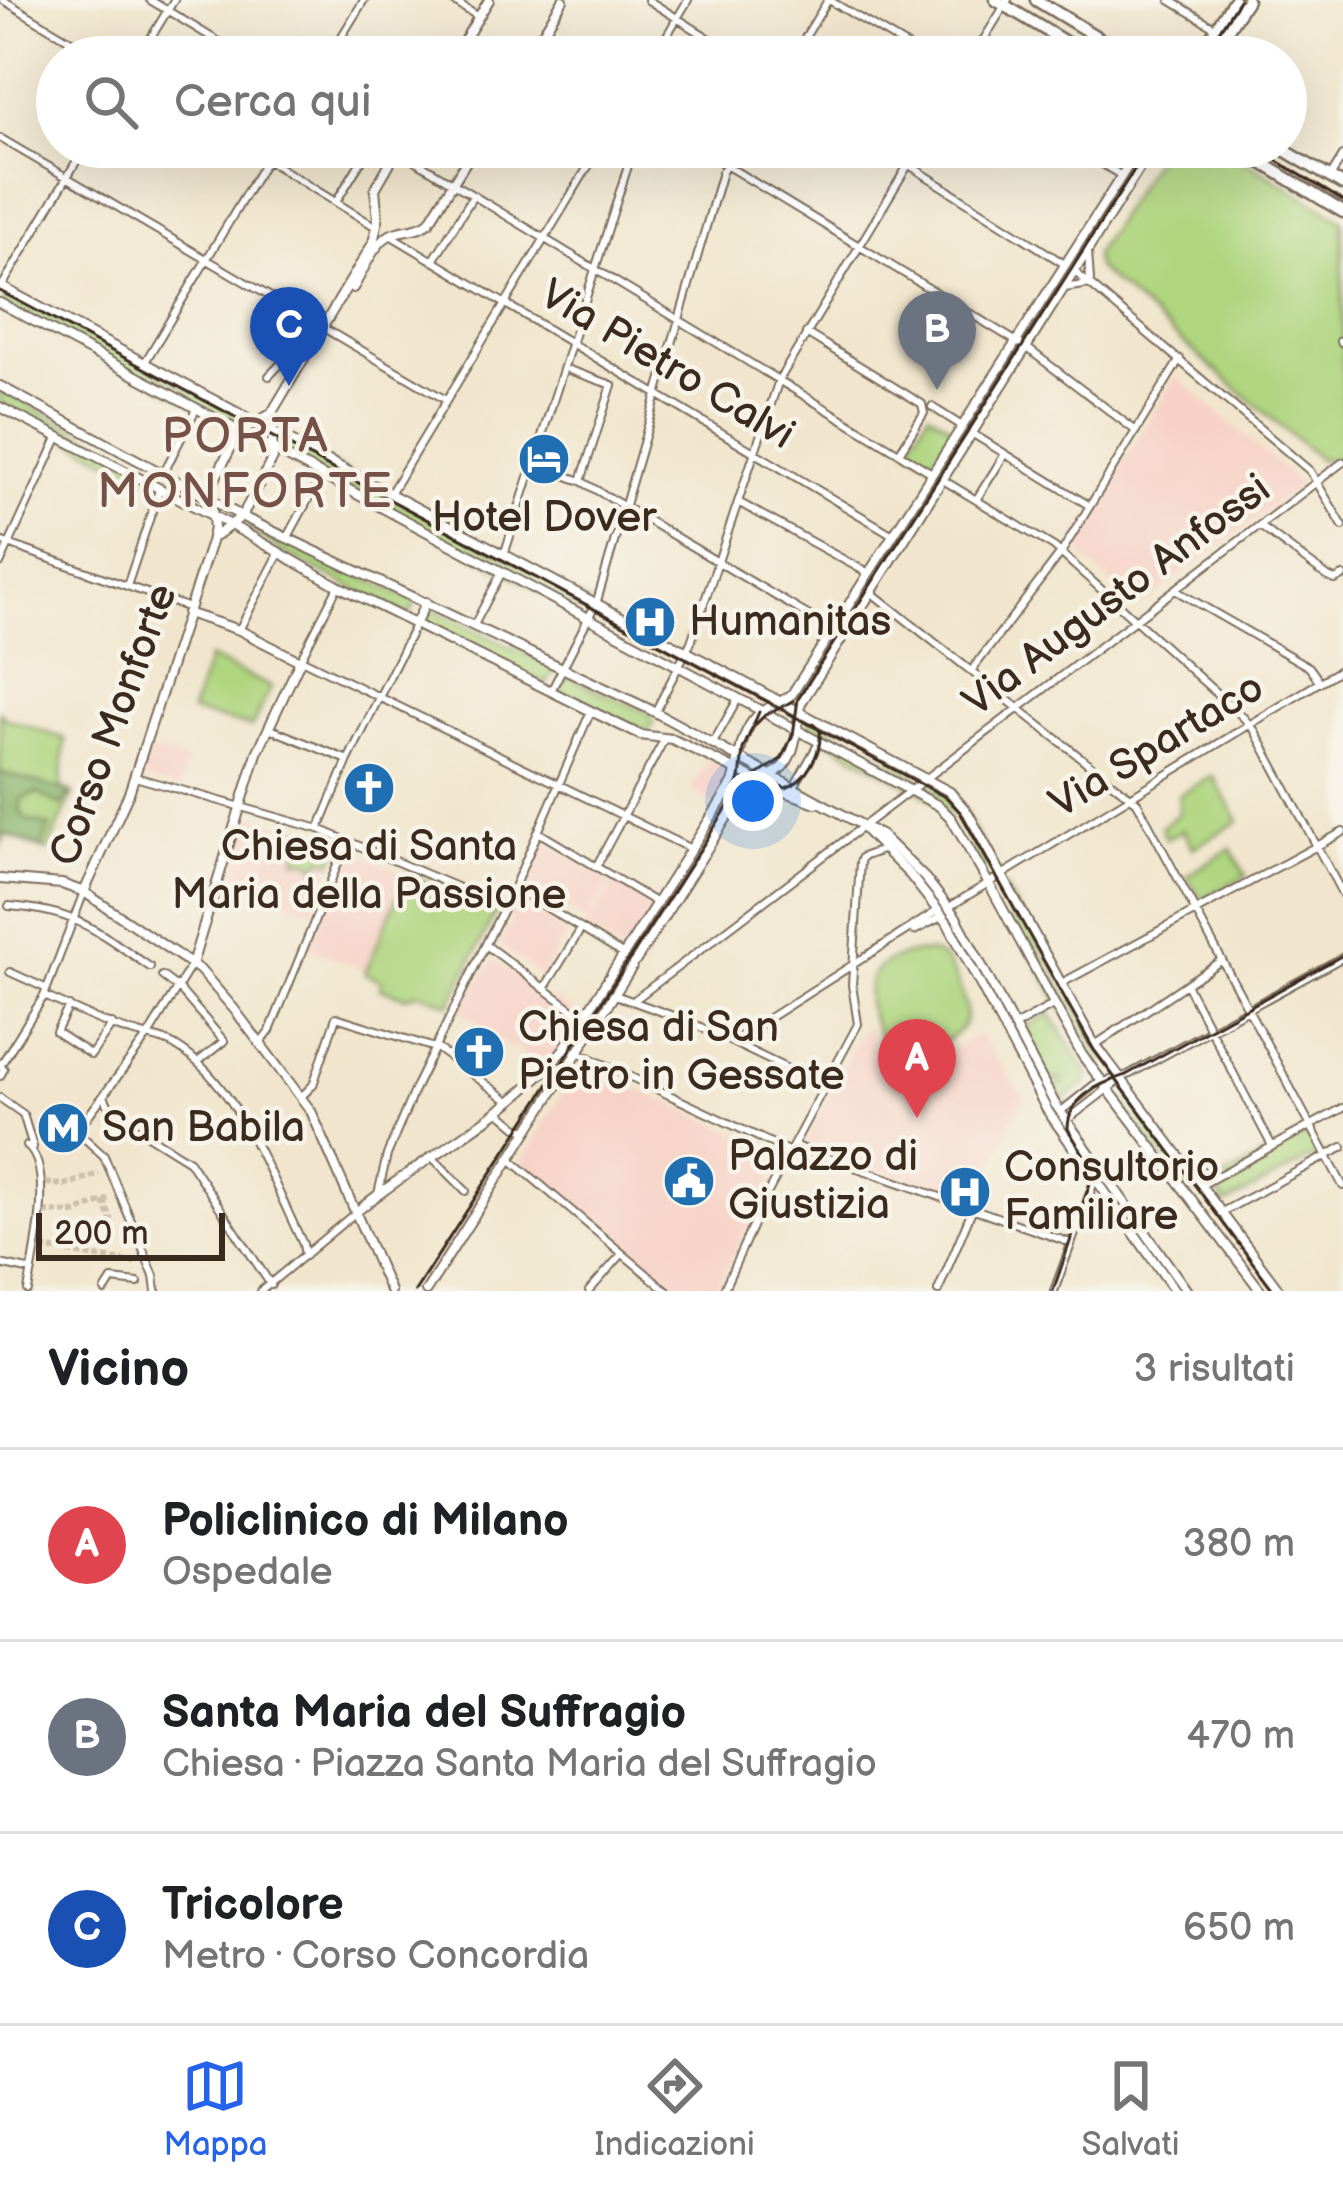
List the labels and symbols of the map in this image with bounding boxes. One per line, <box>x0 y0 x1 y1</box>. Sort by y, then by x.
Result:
street label: Via Pietro Calvi <box>531 269 803 461</box>
pin: C <box>250 287 328 386</box>
pin: B <box>898 291 976 390</box>
district label: PORTA MONFORTE <box>97 409 395 521</box>
hotel icon: Hotel Dover <box>516 431 572 487</box>
street label: Via Augusto Anfossi <box>953 464 1281 728</box>
place label: Hotel Dover <box>432 493 657 544</box>
street label: Corso Monforte <box>39 577 189 873</box>
hospital icon: Humanitas <box>622 594 678 650</box>
place label: Humanitas <box>689 597 891 648</box>
street label: Via Spartaco <box>1041 662 1273 830</box>
church icon: Chiesa di Santa Maria della Passione <box>341 760 397 816</box>
your location <box>723 771 783 831</box>
place label: Chiesa di Santa Maria della Passione <box>171 822 567 921</box>
place label: Chiesa di San Pietro in Gessate <box>518 1003 845 1102</box>
pin: A <box>878 1019 956 1118</box>
church icon: Chiesa di San Pietro in Gessate <box>451 1024 507 1080</box>
metro station icon: San Babila <box>35 1100 91 1156</box>
place label: San Babila <box>102 1103 305 1154</box>
place label: Palazzo di Giustizia <box>728 1132 918 1231</box>
place label: Consultorio Familiare <box>1004 1143 1219 1242</box>
public building icon: Palazzo di Giustizia <box>661 1153 717 1209</box>
hospital icon: Consultorio Familiare <box>937 1164 993 1220</box>
scale bar <box>36 1207 225 1260</box>

